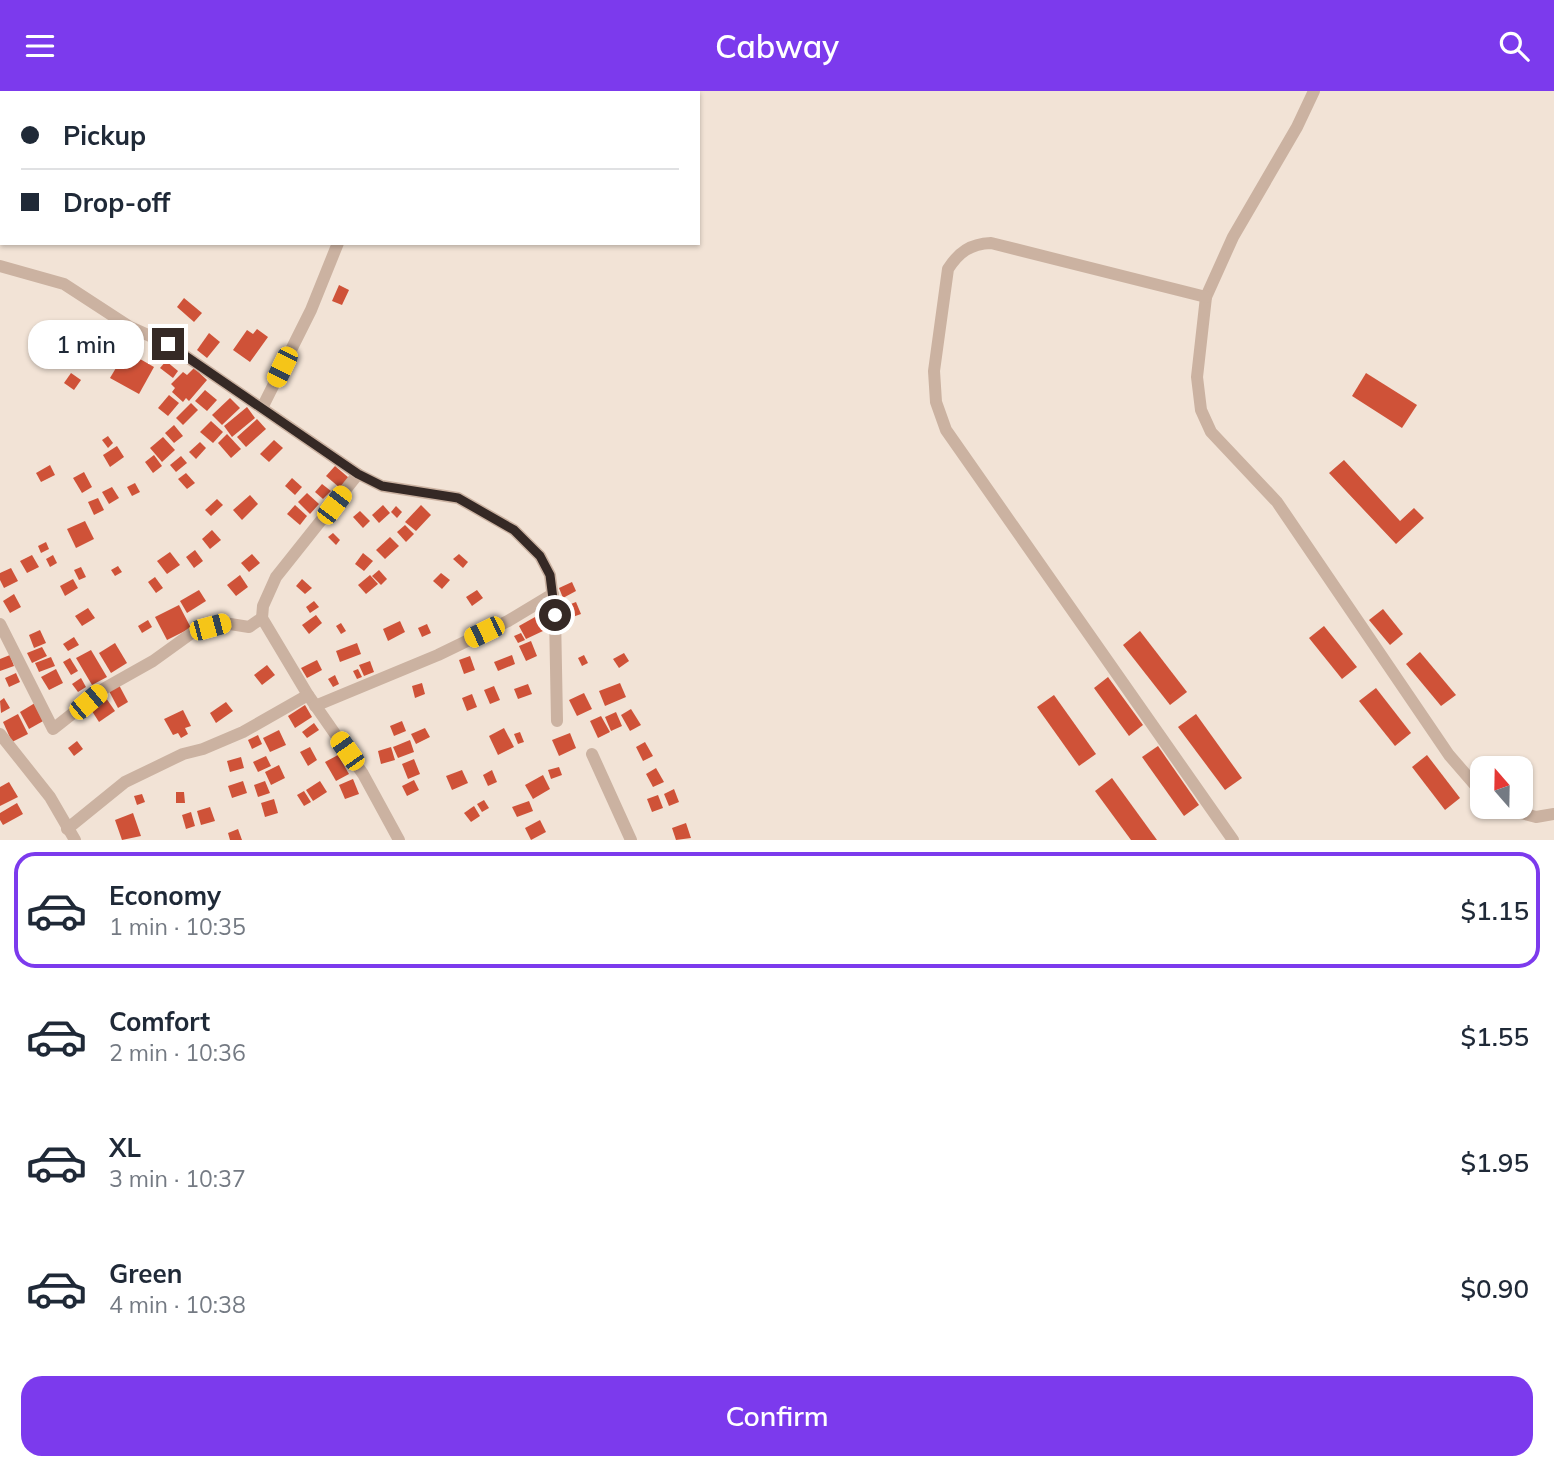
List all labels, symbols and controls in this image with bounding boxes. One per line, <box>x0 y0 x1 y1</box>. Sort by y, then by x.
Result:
text: Cabway <box>715 26 839 66</box>
icon: menu <box>21 27 59 65</box>
icon: search <box>1495 27 1533 65</box>
text: Pickup <box>63 119 146 152</box>
text: Drop-off <box>63 186 170 219</box>
callout: 1 min <box>28 320 144 369</box>
route end <box>152 328 184 360</box>
text: 1 min <box>56 330 116 359</box>
car <box>264 344 301 390</box>
car <box>313 482 356 528</box>
route start <box>539 599 571 631</box>
car <box>187 611 234 643</box>
car <box>461 613 508 651</box>
car <box>66 680 111 724</box>
car <box>327 728 368 774</box>
north arrow <box>1470 756 1533 819</box>
map controls <box>1470 756 1533 819</box>
icon: car <box>25 879 88 942</box>
text: Economy <box>109 879 221 912</box>
text: $1.15 <box>1460 894 1529 927</box>
text: 1 min · 10:35 <box>109 912 246 941</box>
icon: car <box>25 1005 88 1068</box>
text: Comfort <box>109 1005 210 1038</box>
text: $1.55 <box>1460 1020 1529 1053</box>
text: 2 min · 10:36 <box>109 1038 246 1067</box>
icon: car <box>25 1131 88 1194</box>
text: XL <box>109 1131 141 1164</box>
text: $1.95 <box>1460 1146 1529 1179</box>
text: 3 min · 10:37 <box>109 1164 246 1193</box>
icon: car <box>25 1257 88 1320</box>
text: Green <box>109 1257 182 1290</box>
text: $0.90 <box>1460 1272 1529 1305</box>
text: 4 min · 10:38 <box>109 1290 246 1319</box>
button: Confirm <box>21 1376 1533 1456</box>

